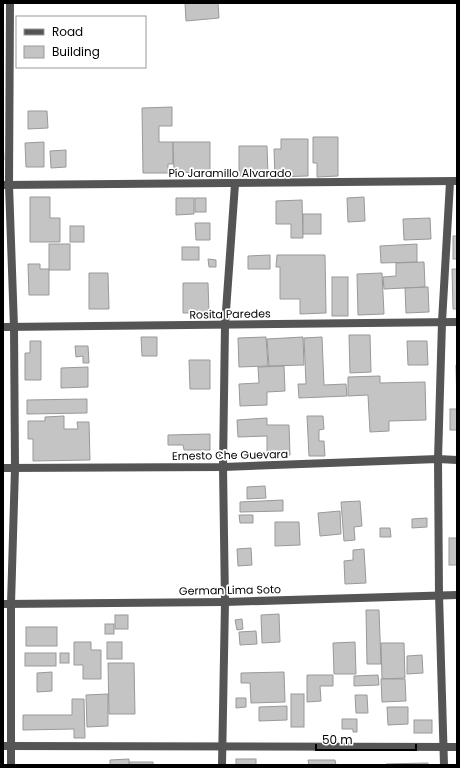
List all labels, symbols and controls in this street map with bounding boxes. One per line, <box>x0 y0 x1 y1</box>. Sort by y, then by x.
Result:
legend <box>16 16 146 68</box>
text: Road <box>52 23 83 40</box>
text: Building <box>52 43 100 60</box>
street label: Pío Jaramillo Alvarado <box>168 165 292 181</box>
street label: Rosita Paredes <box>189 305 271 323</box>
street label: Ernesto Che Guevara <box>172 446 288 464</box>
street label: German Lima Soto <box>179 581 281 599</box>
scale bar <box>316 726 416 752</box>
text: 50 m <box>322 731 353 748</box>

